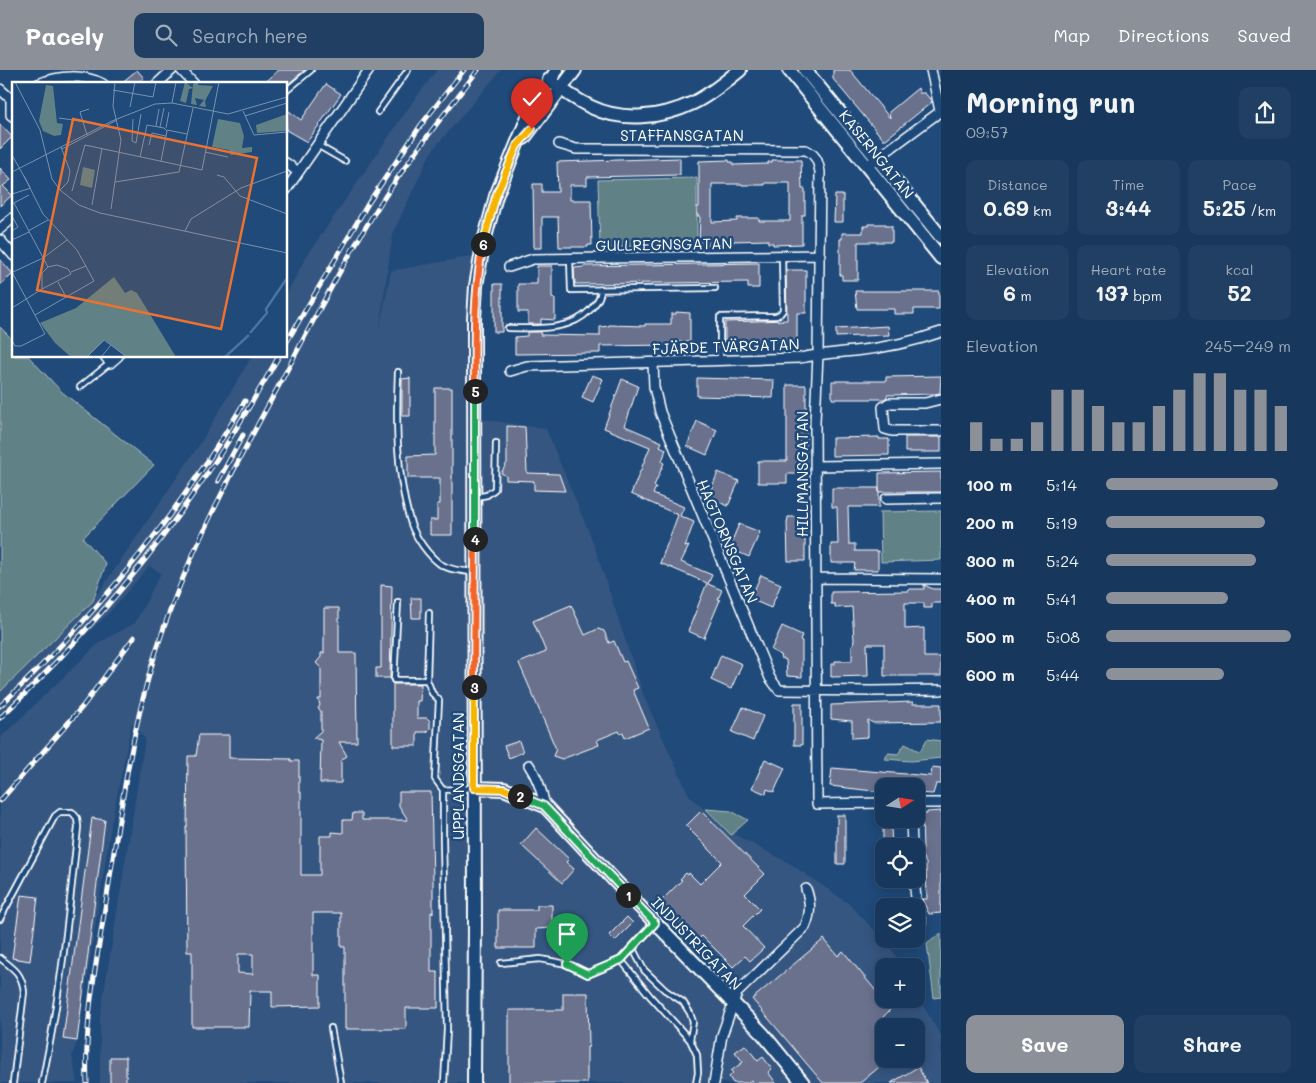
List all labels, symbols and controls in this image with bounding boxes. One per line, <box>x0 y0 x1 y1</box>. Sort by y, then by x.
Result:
search box <box>134 13 484 58</box>
text: Pacely <box>25 20 104 51</box>
icon: search <box>152 21 180 49</box>
text: Search here <box>192 23 308 48</box>
text: Map <box>1053 23 1090 47</box>
text: Directions <box>1118 23 1210 47</box>
text: Saved <box>1238 23 1291 47</box>
pin <box>511 78 553 129</box>
inset map <box>12 82 288 358</box>
text: Morning run <box>966 84 1135 120</box>
icon: check <box>518 85 546 113</box>
button: share <box>1239 87 1291 139</box>
street label: KASERNGATAN <box>835 106 919 202</box>
text: 09:57 <box>966 121 1009 142</box>
street label: STAFFANSGATAN <box>620 125 744 145</box>
text: Distance <box>987 175 1048 194</box>
text: Time <box>1113 175 1144 194</box>
text: Pace <box>1222 175 1257 194</box>
text: 0.69 <box>983 194 1029 221</box>
text: 3:44 <box>1106 194 1151 221</box>
text: 5:25 <box>1203 194 1246 221</box>
text: km <box>1029 201 1052 220</box>
text: /km <box>1246 201 1276 220</box>
pin: 6 <box>470 232 496 256</box>
street label: GULLREGNSGATAN <box>595 233 733 255</box>
text: 6 <box>479 235 488 254</box>
text: Elevation <box>986 260 1049 279</box>
text: Heart rate <box>1091 260 1166 279</box>
text: kcal <box>1226 260 1253 279</box>
text: 6 <box>1003 279 1016 306</box>
text: 137 <box>1095 279 1129 306</box>
text: 52 <box>1227 279 1252 306</box>
text: m <box>1016 286 1032 305</box>
text: bpm <box>1129 286 1162 305</box>
street label: FJÄRDE TVÄRGATAN <box>652 333 800 359</box>
text: Elevation <box>966 335 1038 356</box>
text: 245–249 m <box>1205 335 1291 356</box>
pin: 5 <box>462 378 488 404</box>
text: 5 <box>471 382 480 401</box>
street label: HILLMANSGATAN <box>792 411 812 537</box>
text: 100 m <box>966 474 1012 495</box>
text: 5:14 <box>1046 474 1077 495</box>
street label: HAGTORNSGATAN <box>693 476 763 606</box>
text: 200 m <box>966 512 1014 533</box>
text: 5:19 <box>1046 512 1077 533</box>
pin: 4 <box>462 526 488 552</box>
text: 4 <box>471 530 480 549</box>
text: 300 m <box>966 550 1015 571</box>
text: 5:24 <box>1046 550 1079 571</box>
text: 400 m <box>966 588 1015 609</box>
text: 5:41 <box>1046 588 1077 609</box>
text: 500 m <box>966 626 1014 647</box>
text: 5:08 <box>1046 626 1080 647</box>
text: 600 m <box>966 664 1015 685</box>
text: 5:44 <box>1046 664 1079 685</box>
pin: 3 <box>462 674 486 700</box>
text: 3 <box>470 678 479 697</box>
street label: UPPLANDSGATAN <box>448 712 468 840</box>
north arrow <box>875 778 925 828</box>
map controls <box>875 778 925 1068</box>
pin: 2 <box>508 784 532 808</box>
text: 2 <box>517 787 524 806</box>
button: locate <box>875 838 925 888</box>
pin: 1 <box>616 882 640 908</box>
text: 1 <box>625 886 632 905</box>
street label: INDUSTRIGATAN <box>647 892 747 994</box>
button: layers <box>875 898 925 948</box>
pin <box>546 913 588 964</box>
icon: arrive <box>553 920 581 948</box>
button: + <box>875 958 925 1008</box>
button: Save <box>966 1015 1124 1073</box>
button: Share <box>1134 1015 1291 1073</box>
button: − <box>875 1018 925 1068</box>

